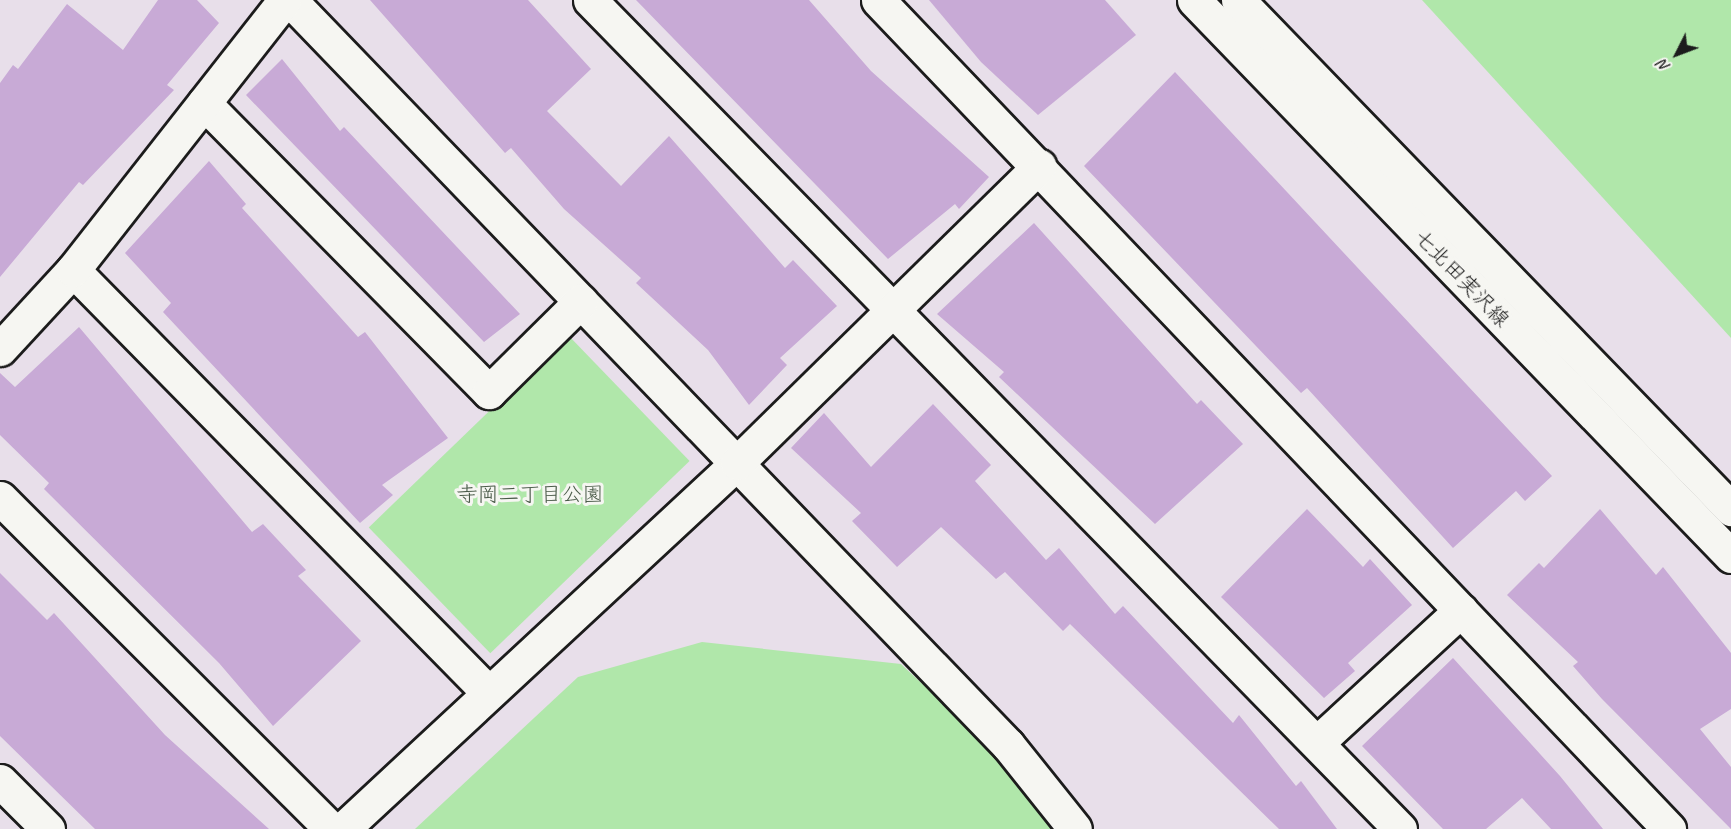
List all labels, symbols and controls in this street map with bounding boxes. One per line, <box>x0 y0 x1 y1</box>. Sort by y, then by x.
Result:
north arrow <box>1647 24 1707 84</box>
text: N <box>1653 56 1674 76</box>
street label: 七北田実沢線 <box>1409 224 1515 332</box>
park label: 寺岡二丁目公園 <box>457 481 603 507</box>

